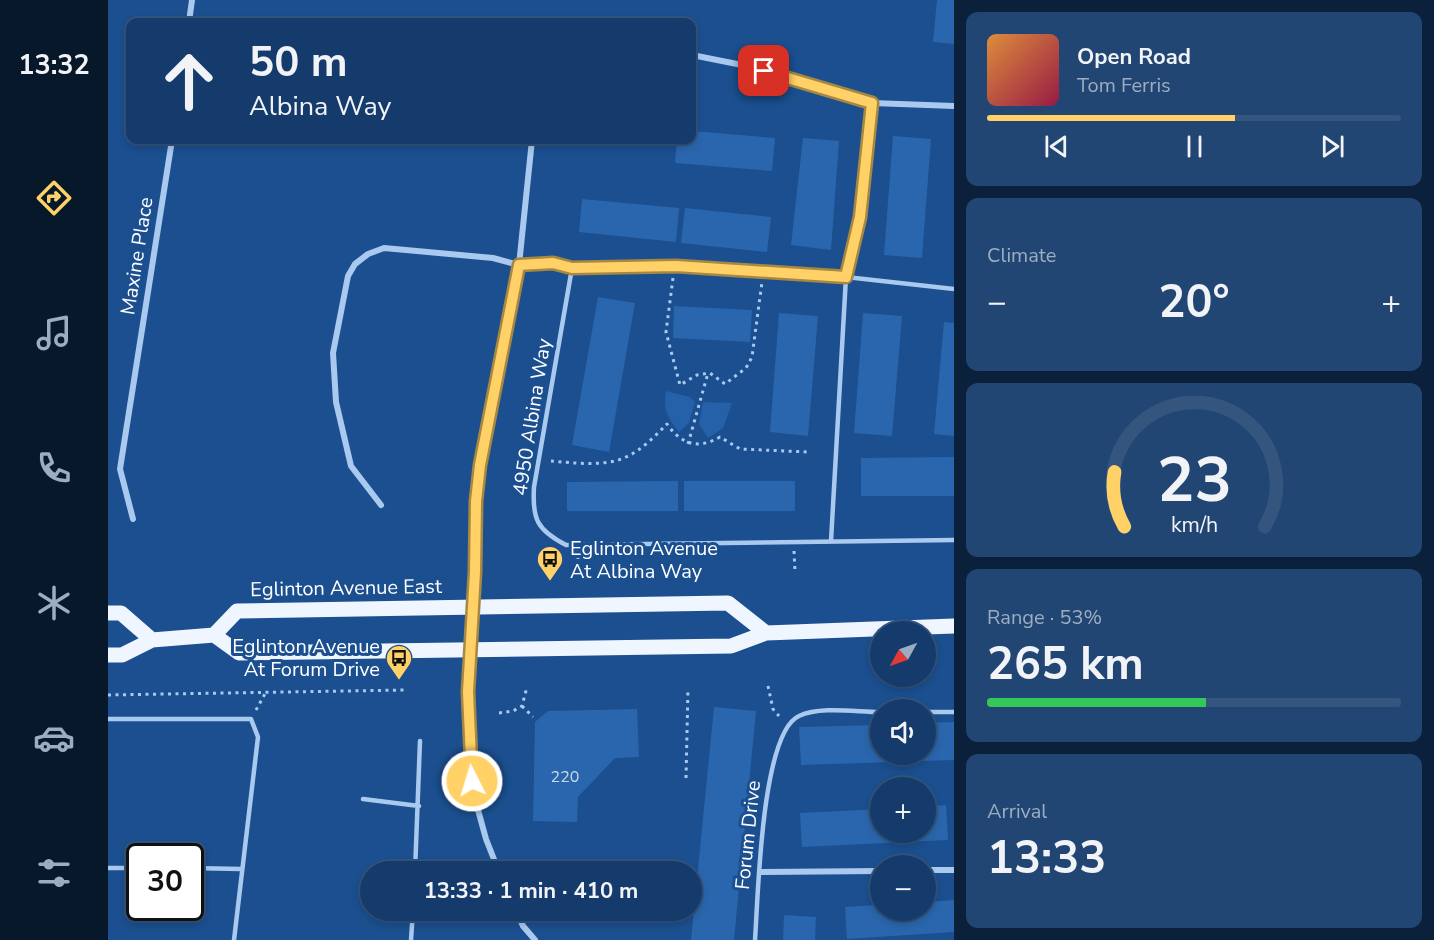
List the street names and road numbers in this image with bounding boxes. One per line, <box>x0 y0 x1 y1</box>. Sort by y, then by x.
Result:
street label: Maxine Place <box>114 195 160 317</box>
street label: 4950 Albina Way <box>506 336 558 497</box>
street label: Eglinton Avenue East <box>250 573 443 603</box>
street label: Forum Drive <box>729 779 767 891</box>

